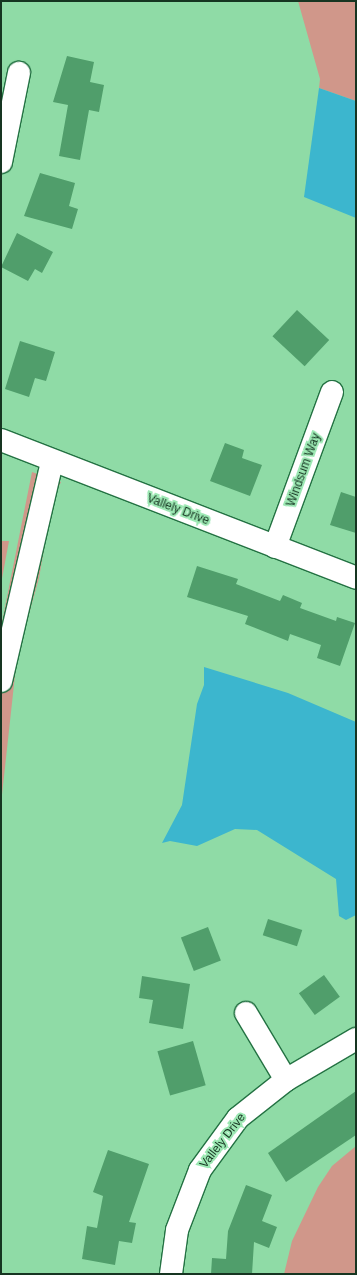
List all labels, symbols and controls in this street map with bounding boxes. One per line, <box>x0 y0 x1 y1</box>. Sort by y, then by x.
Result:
street label: Windsum Way <box>284 431 324 509</box>
street label: Vallely Drive <box>145 491 211 529</box>
street label: Vallely Drive <box>197 1111 249 1171</box>

